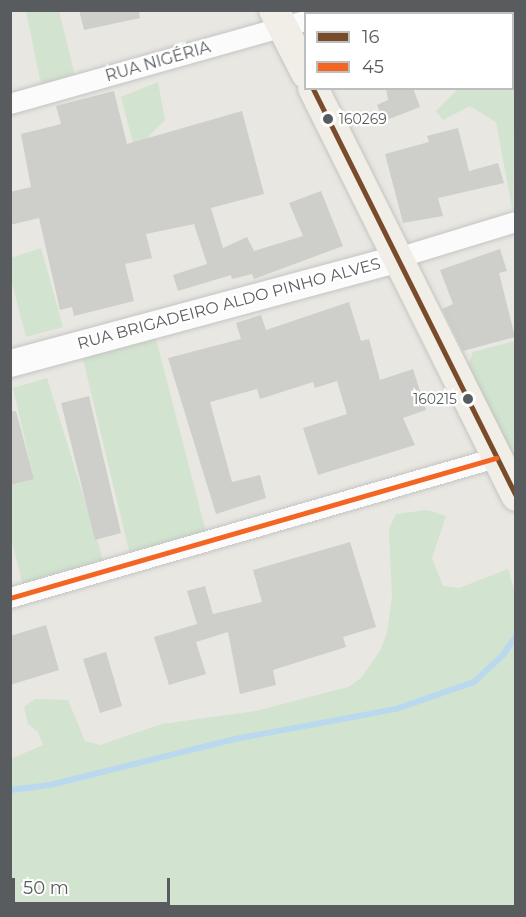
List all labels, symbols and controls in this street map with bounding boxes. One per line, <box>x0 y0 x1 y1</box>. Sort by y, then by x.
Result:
legend <box>304 12 514 90</box>
text: 16 <box>362 26 379 48</box>
street label: RUA NIGÉRIA <box>103 38 213 86</box>
text: 45 <box>362 56 384 78</box>
place label: 160269 <box>339 111 387 127</box>
marker: 160269 <box>322 113 334 125</box>
street label: RUA BRIGADEIRO ALDO PINHO ALVES <box>75 254 383 354</box>
place label: 160215 <box>413 391 457 407</box>
marker: 160215 <box>462 393 474 405</box>
scale bar <box>15 866 172 904</box>
text: 50 m <box>23 877 69 899</box>

